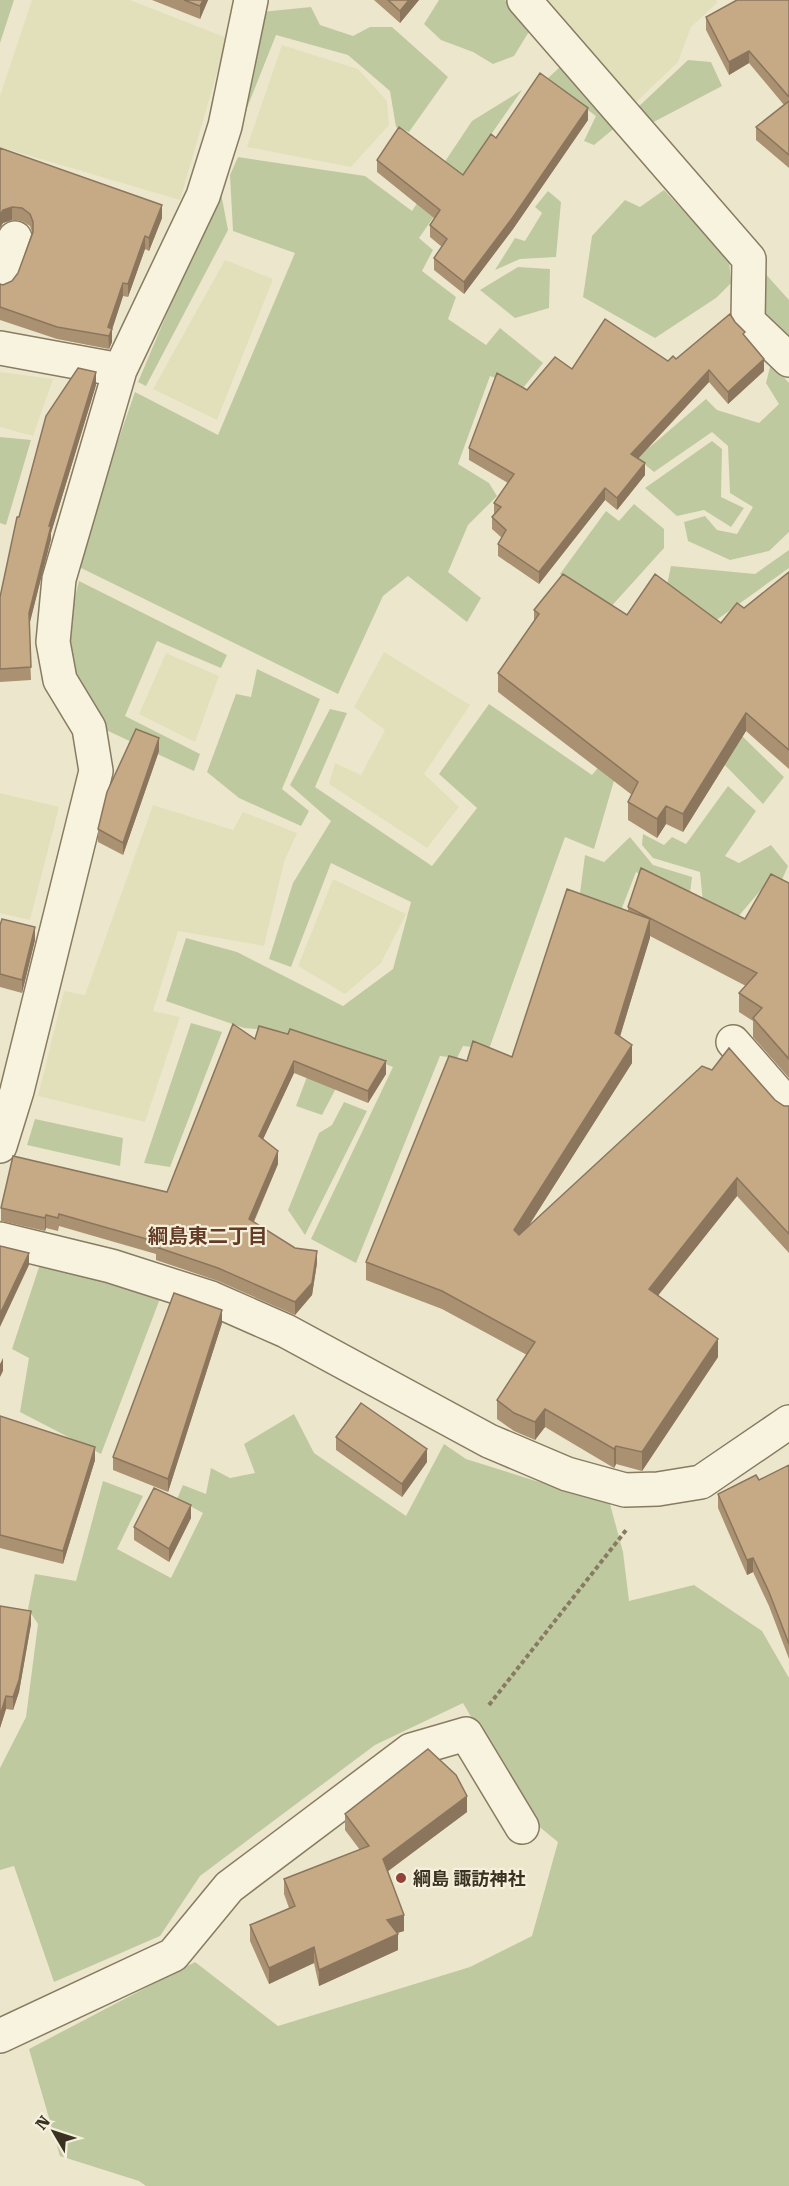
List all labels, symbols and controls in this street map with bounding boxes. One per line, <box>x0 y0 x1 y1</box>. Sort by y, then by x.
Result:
district label: 綱島東二丁目 <box>148 1224 268 1248</box>
place label: 綱島 諏訪神社 <box>413 1868 526 1889</box>
marker: 綱島 諏訪神社 <box>394 1871 408 1885</box>
north arrow <box>24 2102 84 2162</box>
text: N <box>31 2112 54 2134</box>

